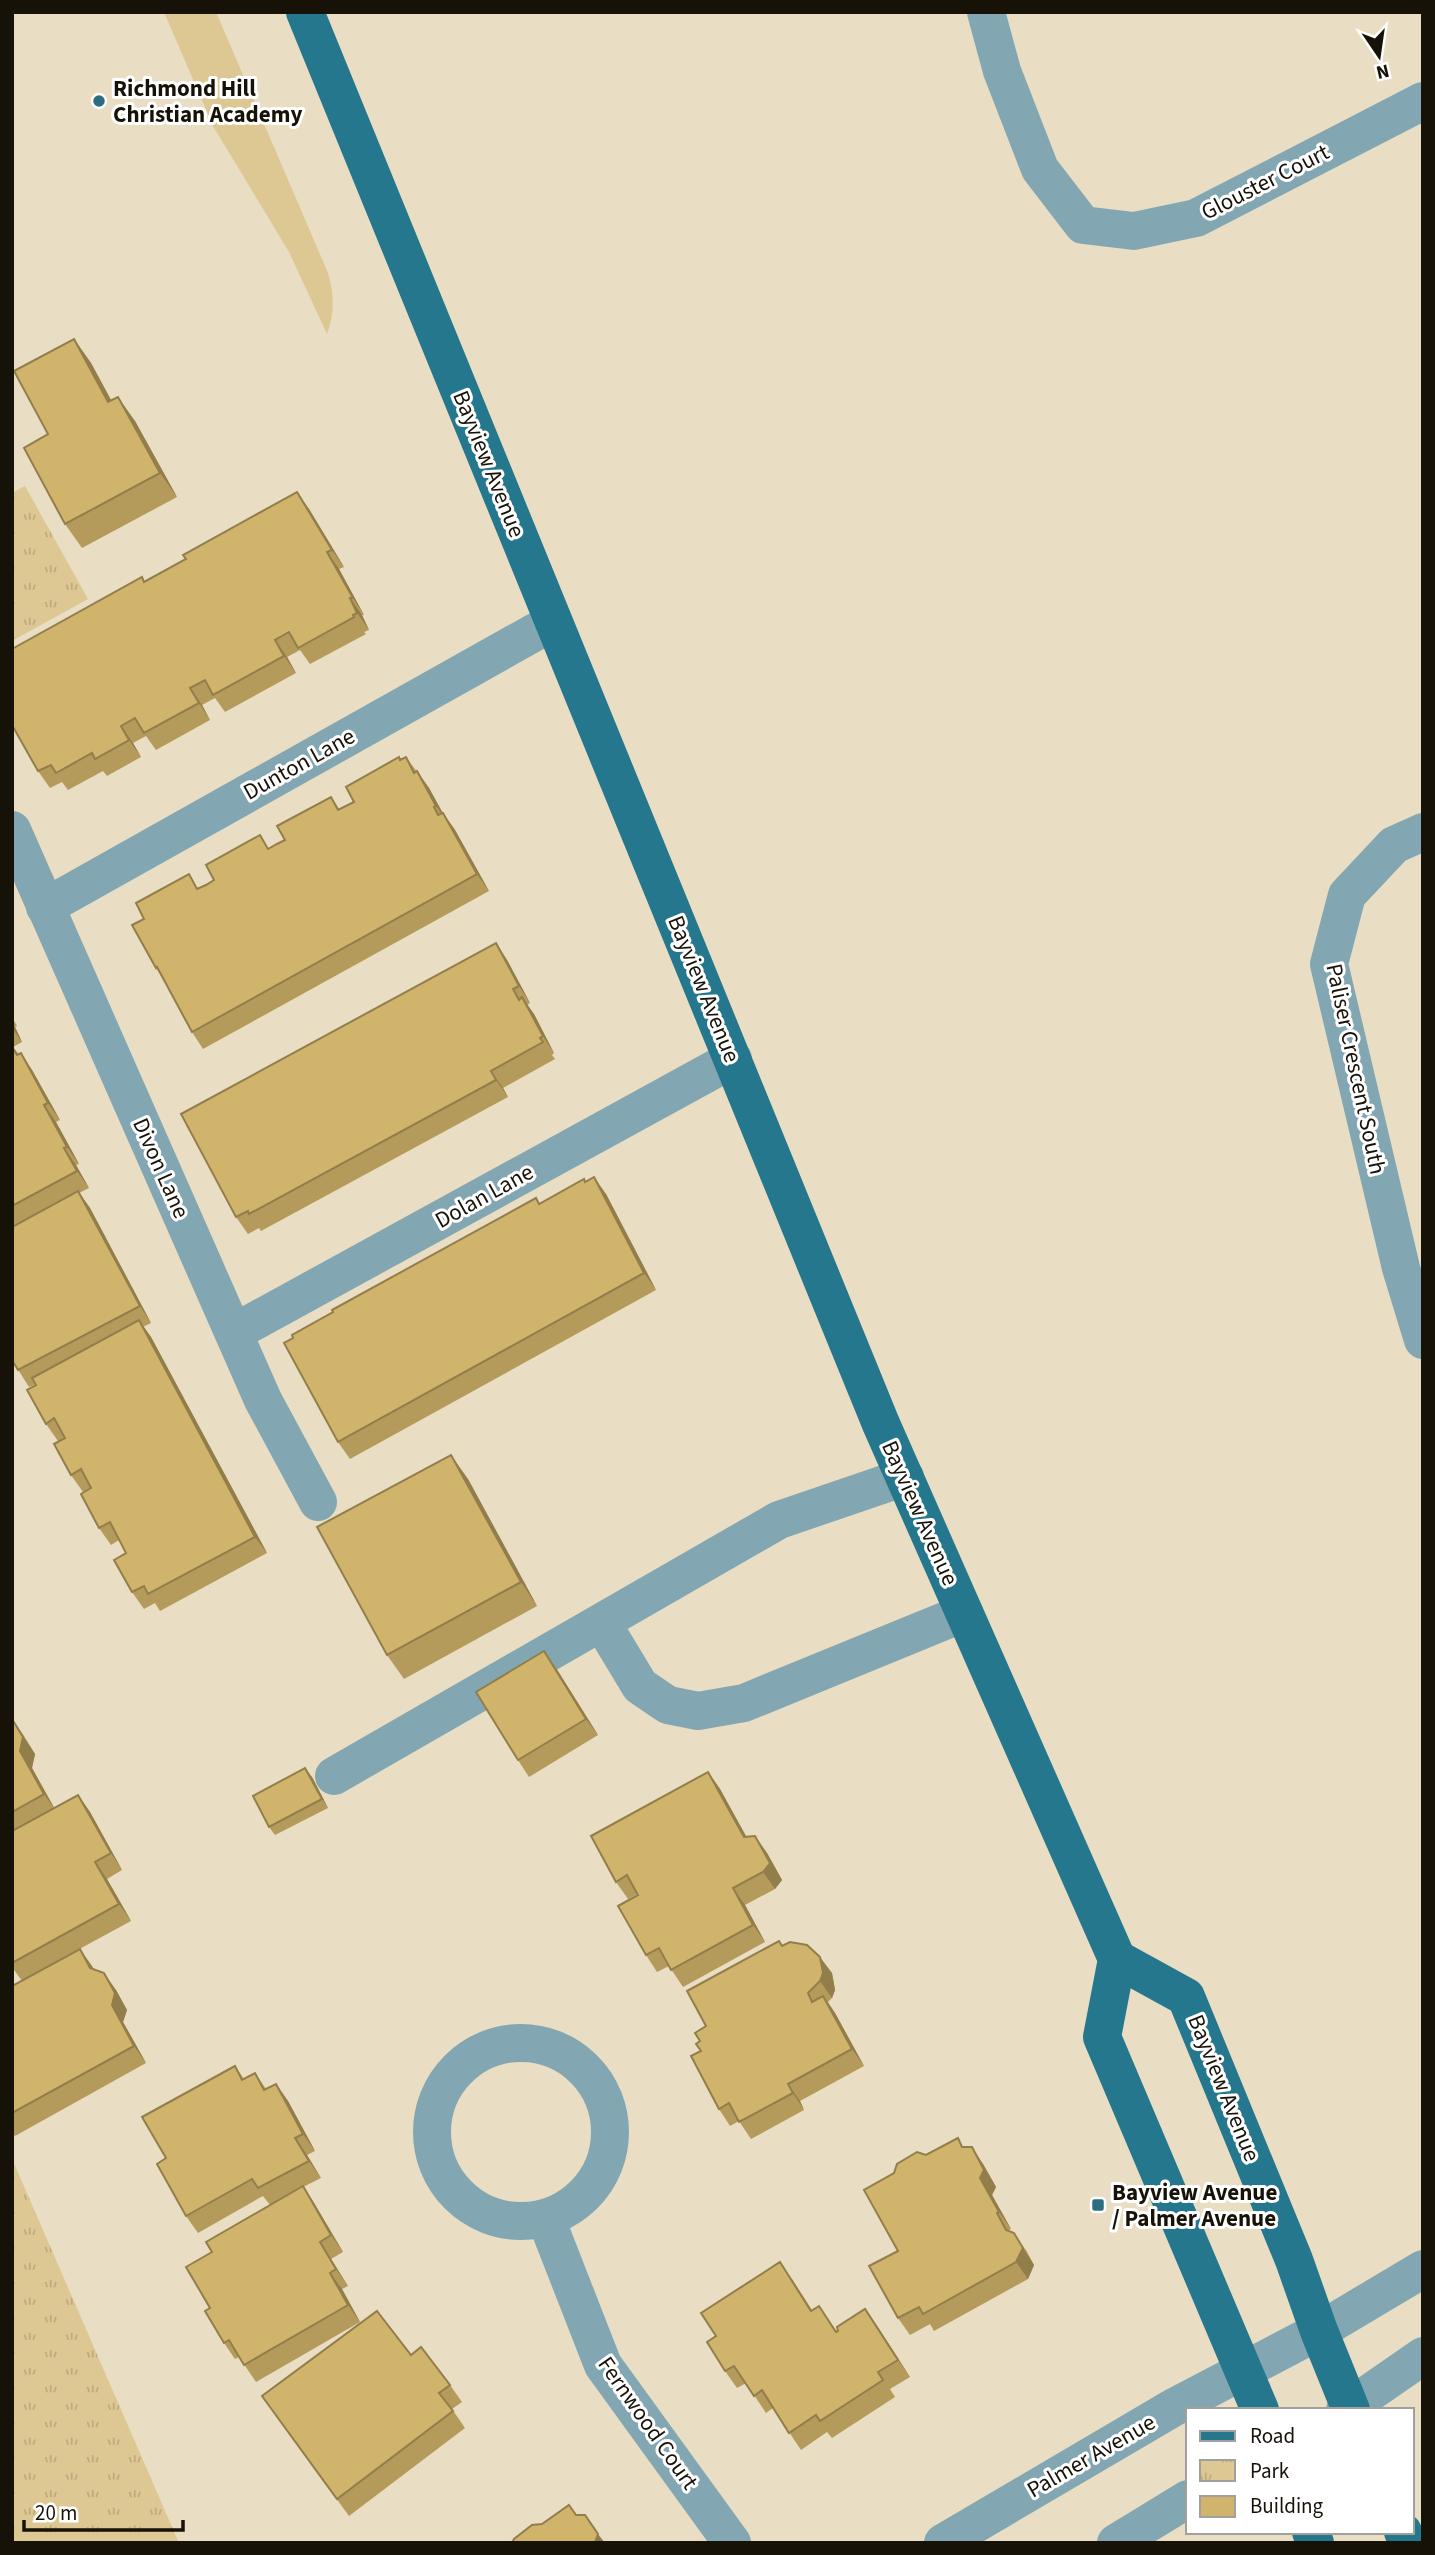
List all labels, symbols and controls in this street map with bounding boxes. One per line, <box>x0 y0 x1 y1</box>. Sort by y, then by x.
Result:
north arrow <box>1344 21 1414 91</box>
text: N <box>1373 57 1392 86</box>
place label: Richmond Hill Christian Academy <box>113 72 302 131</box>
marker: Richmond Hill Christian Academy <box>91 93 107 109</box>
street label: Glouster Court <box>1195 136 1335 228</box>
street label: Bayview Avenue <box>445 386 533 542</box>
street label: Dunton Lane <box>237 720 361 808</box>
street label: Bayview Avenue <box>660 911 748 1067</box>
street label: Paliser Crescent South <box>1318 961 1394 1177</box>
street label: Divon Lane <box>124 1112 198 1224</box>
street label: Dolan Lane <box>429 1155 539 1237</box>
street label: Bayview Avenue <box>873 1435 967 1591</box>
street label: Bayview Avenue <box>1180 2010 1268 2166</box>
place label: Bayview Avenue / Palmer Avenue <box>1112 2176 1277 2235</box>
marker: Bayview Avenue / Palmer Avenue <box>1090 2197 1106 2213</box>
street label: Fernwood Court <box>590 2350 706 2496</box>
street label: Palmer Avenue <box>1021 2406 1161 2506</box>
legend <box>1186 2408 1414 2534</box>
text: Road <box>1250 2421 1295 2451</box>
text: Park <box>1250 2456 1290 2486</box>
scale bar <box>24 2488 184 2532</box>
text: Building <box>1250 2491 1324 2521</box>
text: 20 m <box>35 2498 77 2528</box>

